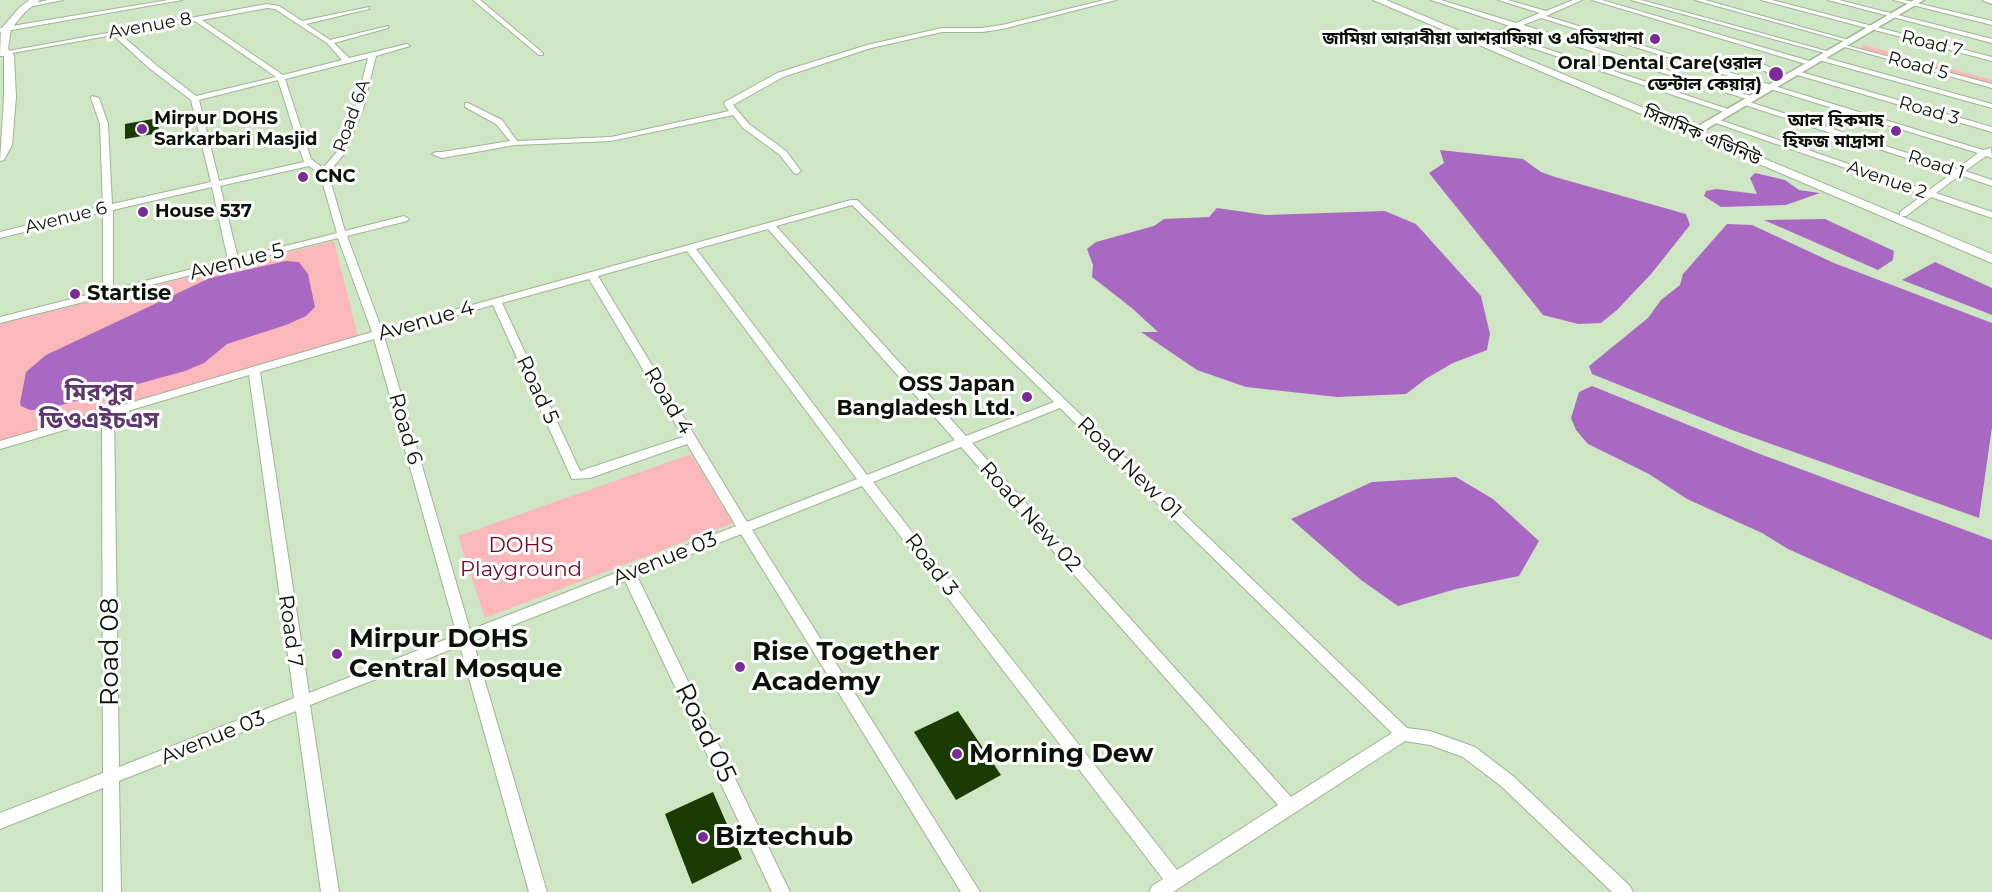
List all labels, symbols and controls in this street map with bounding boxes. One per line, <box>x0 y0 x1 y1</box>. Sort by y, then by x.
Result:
street label: Avenue 8 <box>107 8 193 44</box>
street label: Road 7 <box>1899 26 1965 62</box>
place label: জামিয়া আরাবীয়া আশরাফিয়া ও এতিমখানা <box>1322 28 1643 50</box>
marker: জামিয়া আরাবীয়া আশরাফিয়া ও এতিমখানা <box>1648 32 1662 46</box>
street label: Road 5 <box>1885 48 1951 84</box>
place label: Oral Dental Care(ওরাল ডেন্টাল কেয়ার) <box>1558 53 1762 96</box>
marker: Oral Dental Care(ওরাল ডেন্টাল কেয়ার) <box>1767 65 1785 83</box>
street label: Road 6A <box>329 77 375 155</box>
street label: Road 3 <box>1896 92 1962 130</box>
street label: সিরামিক এভিনিউ <box>1640 102 1764 170</box>
place label: Mirpur DOHS Sarkarbari Masjid <box>154 108 318 150</box>
place label: আল হিকমাহ হিফজ মাদ্রাসা <box>1783 110 1884 152</box>
marker: Mirpur DOHS Sarkarbari Masjid <box>135 122 149 136</box>
marker: আল হিকমাহ হিফজ মাদ্রাসা <box>1889 124 1903 138</box>
street label: Road 1 <box>1905 146 1967 184</box>
street label: Avenue 2 <box>1844 156 1930 204</box>
place label: CNC <box>315 166 356 188</box>
marker: CNC <box>296 170 310 184</box>
street label: Avenue 6 <box>23 197 109 239</box>
place label: House 537 <box>155 201 252 223</box>
marker: House 537 <box>136 205 150 219</box>
street label: Avenue 5 <box>187 238 287 286</box>
place label: Startise <box>87 281 171 307</box>
marker: Startise <box>68 287 82 301</box>
street label: Avenue 4 <box>375 295 477 347</box>
street label: Road 5 <box>510 352 564 428</box>
street label: Road 4 <box>638 363 698 439</box>
place label: OSS Japan Bangladesh Ltd. <box>837 372 1015 422</box>
district label: মিরপুর ডিওএইচএস <box>39 379 159 435</box>
street label: Road 6 <box>383 390 427 468</box>
marker: OSS Japan Bangladesh Ltd. <box>1020 390 1034 404</box>
street label: Road New 01 <box>1072 412 1186 524</box>
street label: Road New 02 <box>974 457 1086 577</box>
street label: Avenue 03 <box>609 527 721 591</box>
street label: Road 3 <box>899 529 963 601</box>
park label: DOHS Playground <box>460 533 582 583</box>
street label: Road 7 <box>272 593 308 669</box>
street label: Road 08 <box>94 598 126 706</box>
place label: Mirpur DOHS Central Mosque <box>349 623 562 684</box>
place label: Rise Together Academy <box>752 636 940 698</box>
marker: Mirpur DOHS Central Mosque <box>330 647 344 661</box>
marker: Rise Together Academy <box>733 660 747 674</box>
street label: Road 05 <box>668 678 742 788</box>
street label: Avenue 03 <box>157 706 269 770</box>
place label: Morning Dew <box>969 738 1153 770</box>
marker: Morning Dew <box>950 747 964 761</box>
place label: Biztechub <box>715 821 853 853</box>
marker: Biztechub <box>696 830 710 844</box>

